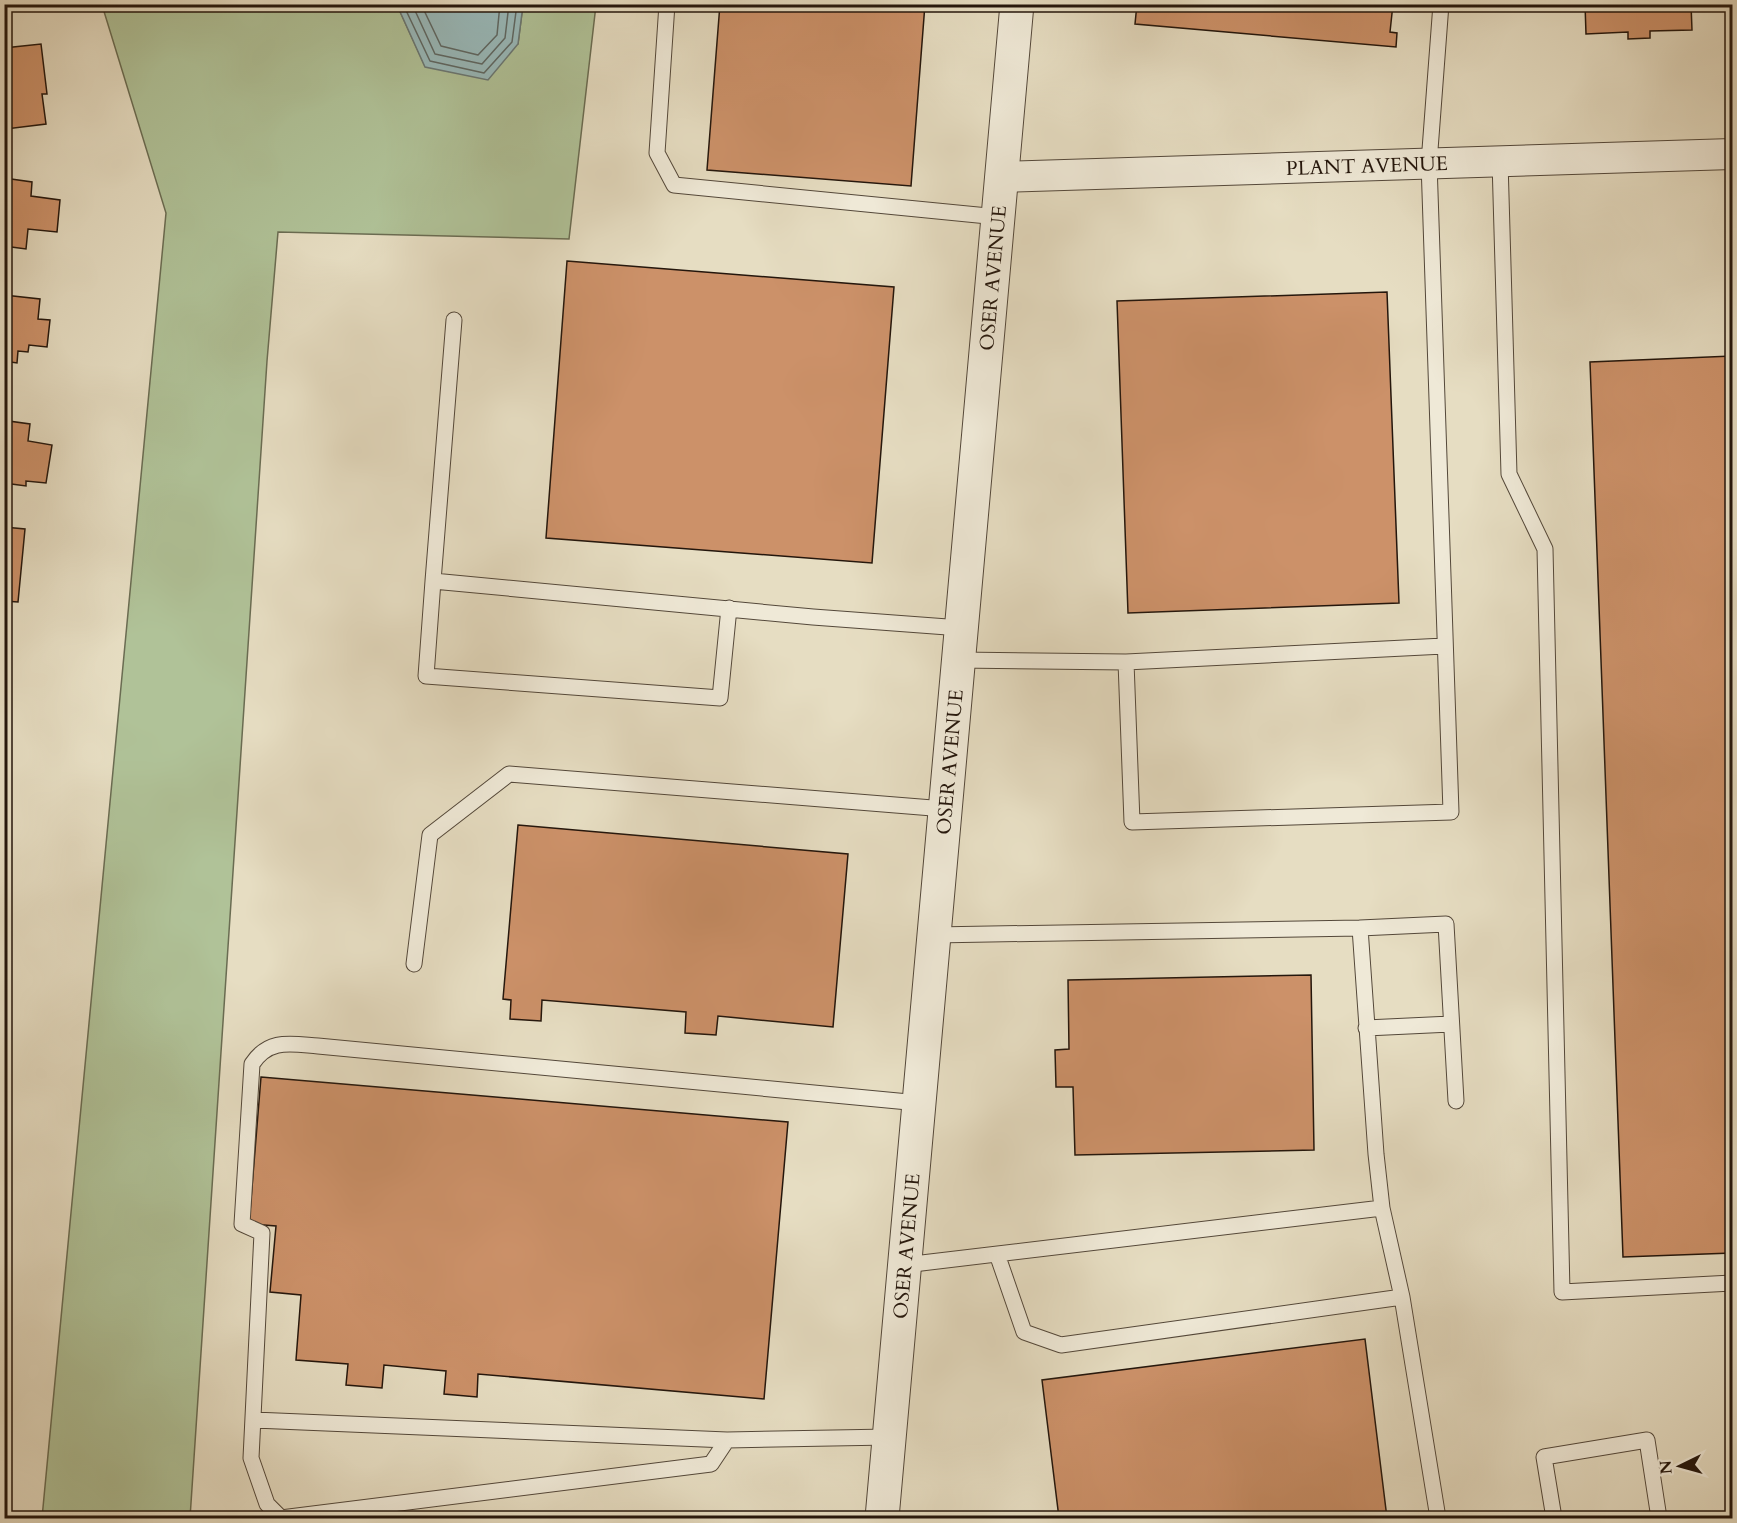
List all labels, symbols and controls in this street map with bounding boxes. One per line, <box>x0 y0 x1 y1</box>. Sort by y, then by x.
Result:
street label: PLANT AVENUE <box>1285 149 1448 182</box>
street label: OSER AVENUE <box>973 204 1013 352</box>
street label: OSER AVENUE <box>929 688 969 836</box>
street label: OSER AVENUE <box>886 1172 926 1320</box>
north arrow <box>1650 1436 1710 1496</box>
text: N <box>1654 1459 1678 1475</box>

